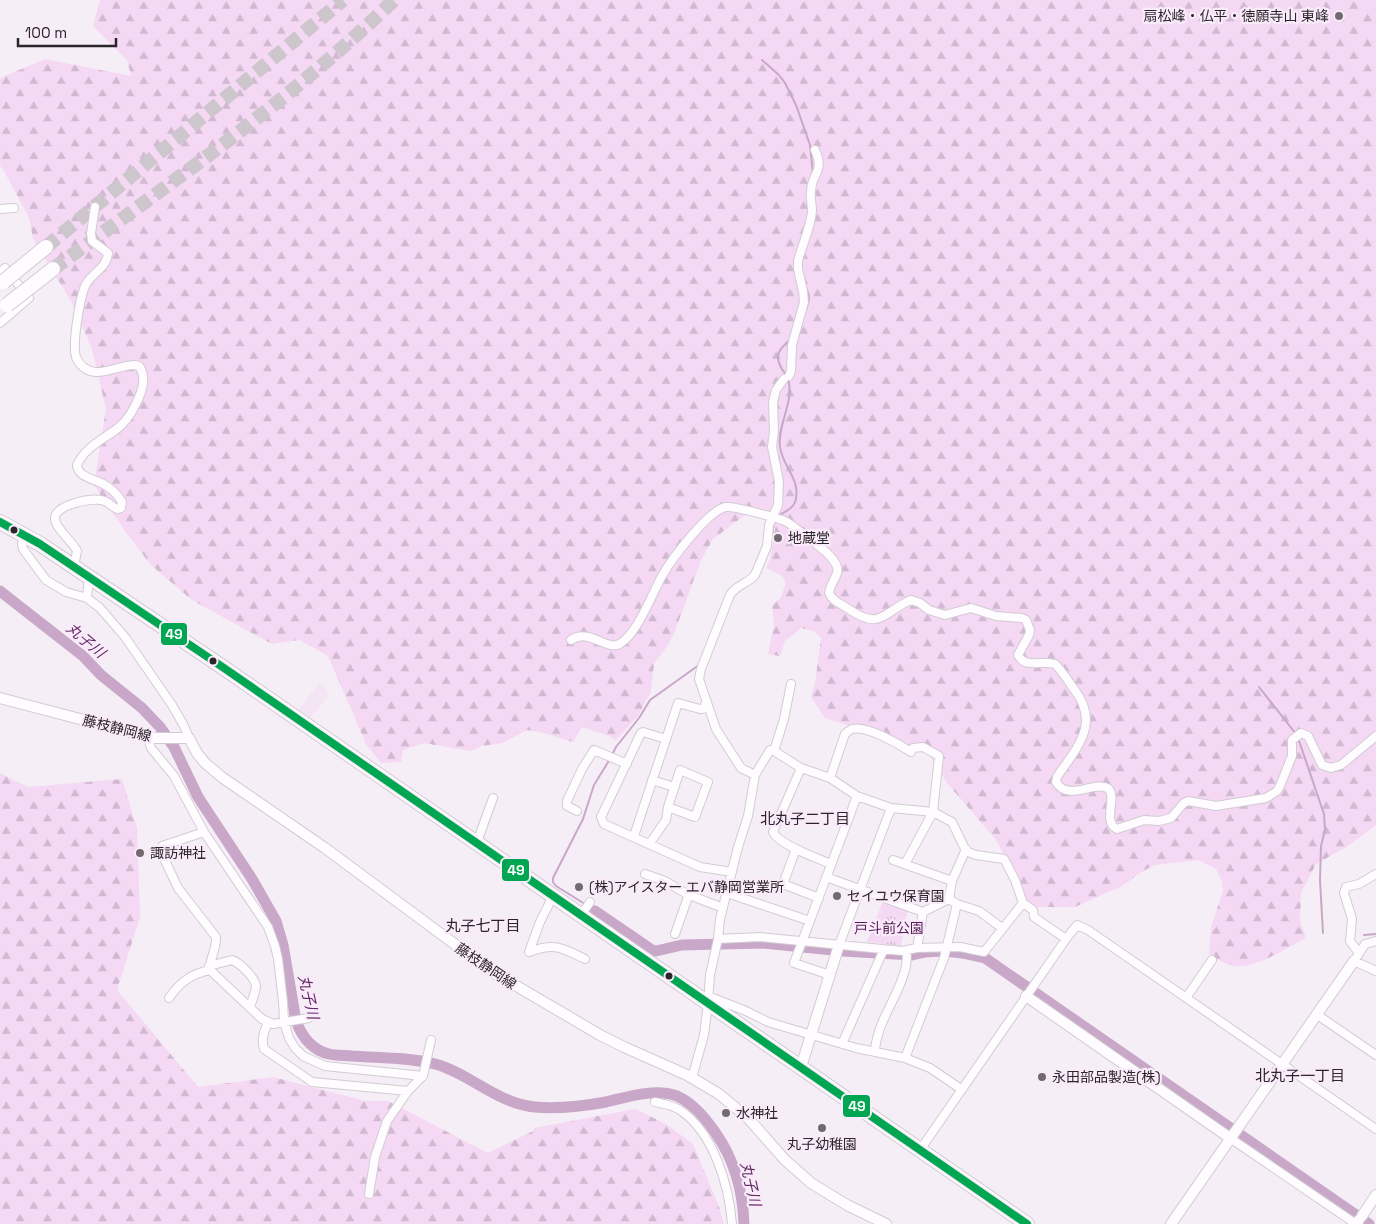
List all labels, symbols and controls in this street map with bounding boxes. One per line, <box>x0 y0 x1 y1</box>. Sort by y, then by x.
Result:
place label: 扇松峰・仏平・徳願寺山 東峰 <box>1143 7 1329 25</box>
marker: 扇松峰・仏平・徳願寺山 東峰 <box>1333 10 1345 22</box>
scale bar <box>18 15 115 47</box>
text: 100 m <box>25 23 67 42</box>
unlabelled marker <box>9 525 19 535</box>
place label: 地蔵堂 <box>788 529 830 547</box>
marker: 地蔵堂 <box>772 532 784 544</box>
water label: 丸子川 <box>63 618 111 663</box>
line badge: 49 <box>160 622 188 646</box>
text: 49 <box>165 625 183 643</box>
unlabelled marker <box>208 656 218 666</box>
street label: 藤枝静岡線 <box>81 711 153 745</box>
district label: 北丸子二丁目 <box>760 809 850 828</box>
place label: 諏訪神社 <box>150 844 206 862</box>
marker: 諏訪神社 <box>134 847 146 859</box>
line badge: 49 <box>501 858 530 882</box>
text: 49 <box>507 861 525 879</box>
place label: (株)アイスター エバ静岡営業所 <box>589 878 784 896</box>
marker: (株)アイスター エバ静岡営業所 <box>573 881 585 893</box>
place label: セイユウ保育園 <box>847 887 945 905</box>
marker: セイユウ保育園 <box>831 890 843 902</box>
district label: 丸子七丁目 <box>445 916 521 935</box>
park label: 戸斗前公園 <box>854 919 924 937</box>
street label: 藤枝静岡線 <box>452 939 520 993</box>
unlabelled marker <box>664 971 674 981</box>
water label: 丸子川 <box>295 973 324 1023</box>
district label: 北丸子一丁目 <box>1255 1066 1345 1085</box>
place label: 永田部品製造(株) <box>1052 1068 1161 1086</box>
marker: 永田部品製造(株) <box>1036 1071 1048 1083</box>
line badge: 49 <box>842 1094 871 1118</box>
text: 49 <box>848 1097 866 1115</box>
place label: 水神社 <box>736 1104 778 1122</box>
marker: 水神社 <box>720 1107 732 1119</box>
marker: 丸子幼稚園 <box>816 1122 828 1134</box>
place label: 丸子幼稚園 <box>787 1135 857 1153</box>
water label: 丸子川 <box>737 1160 766 1210</box>

